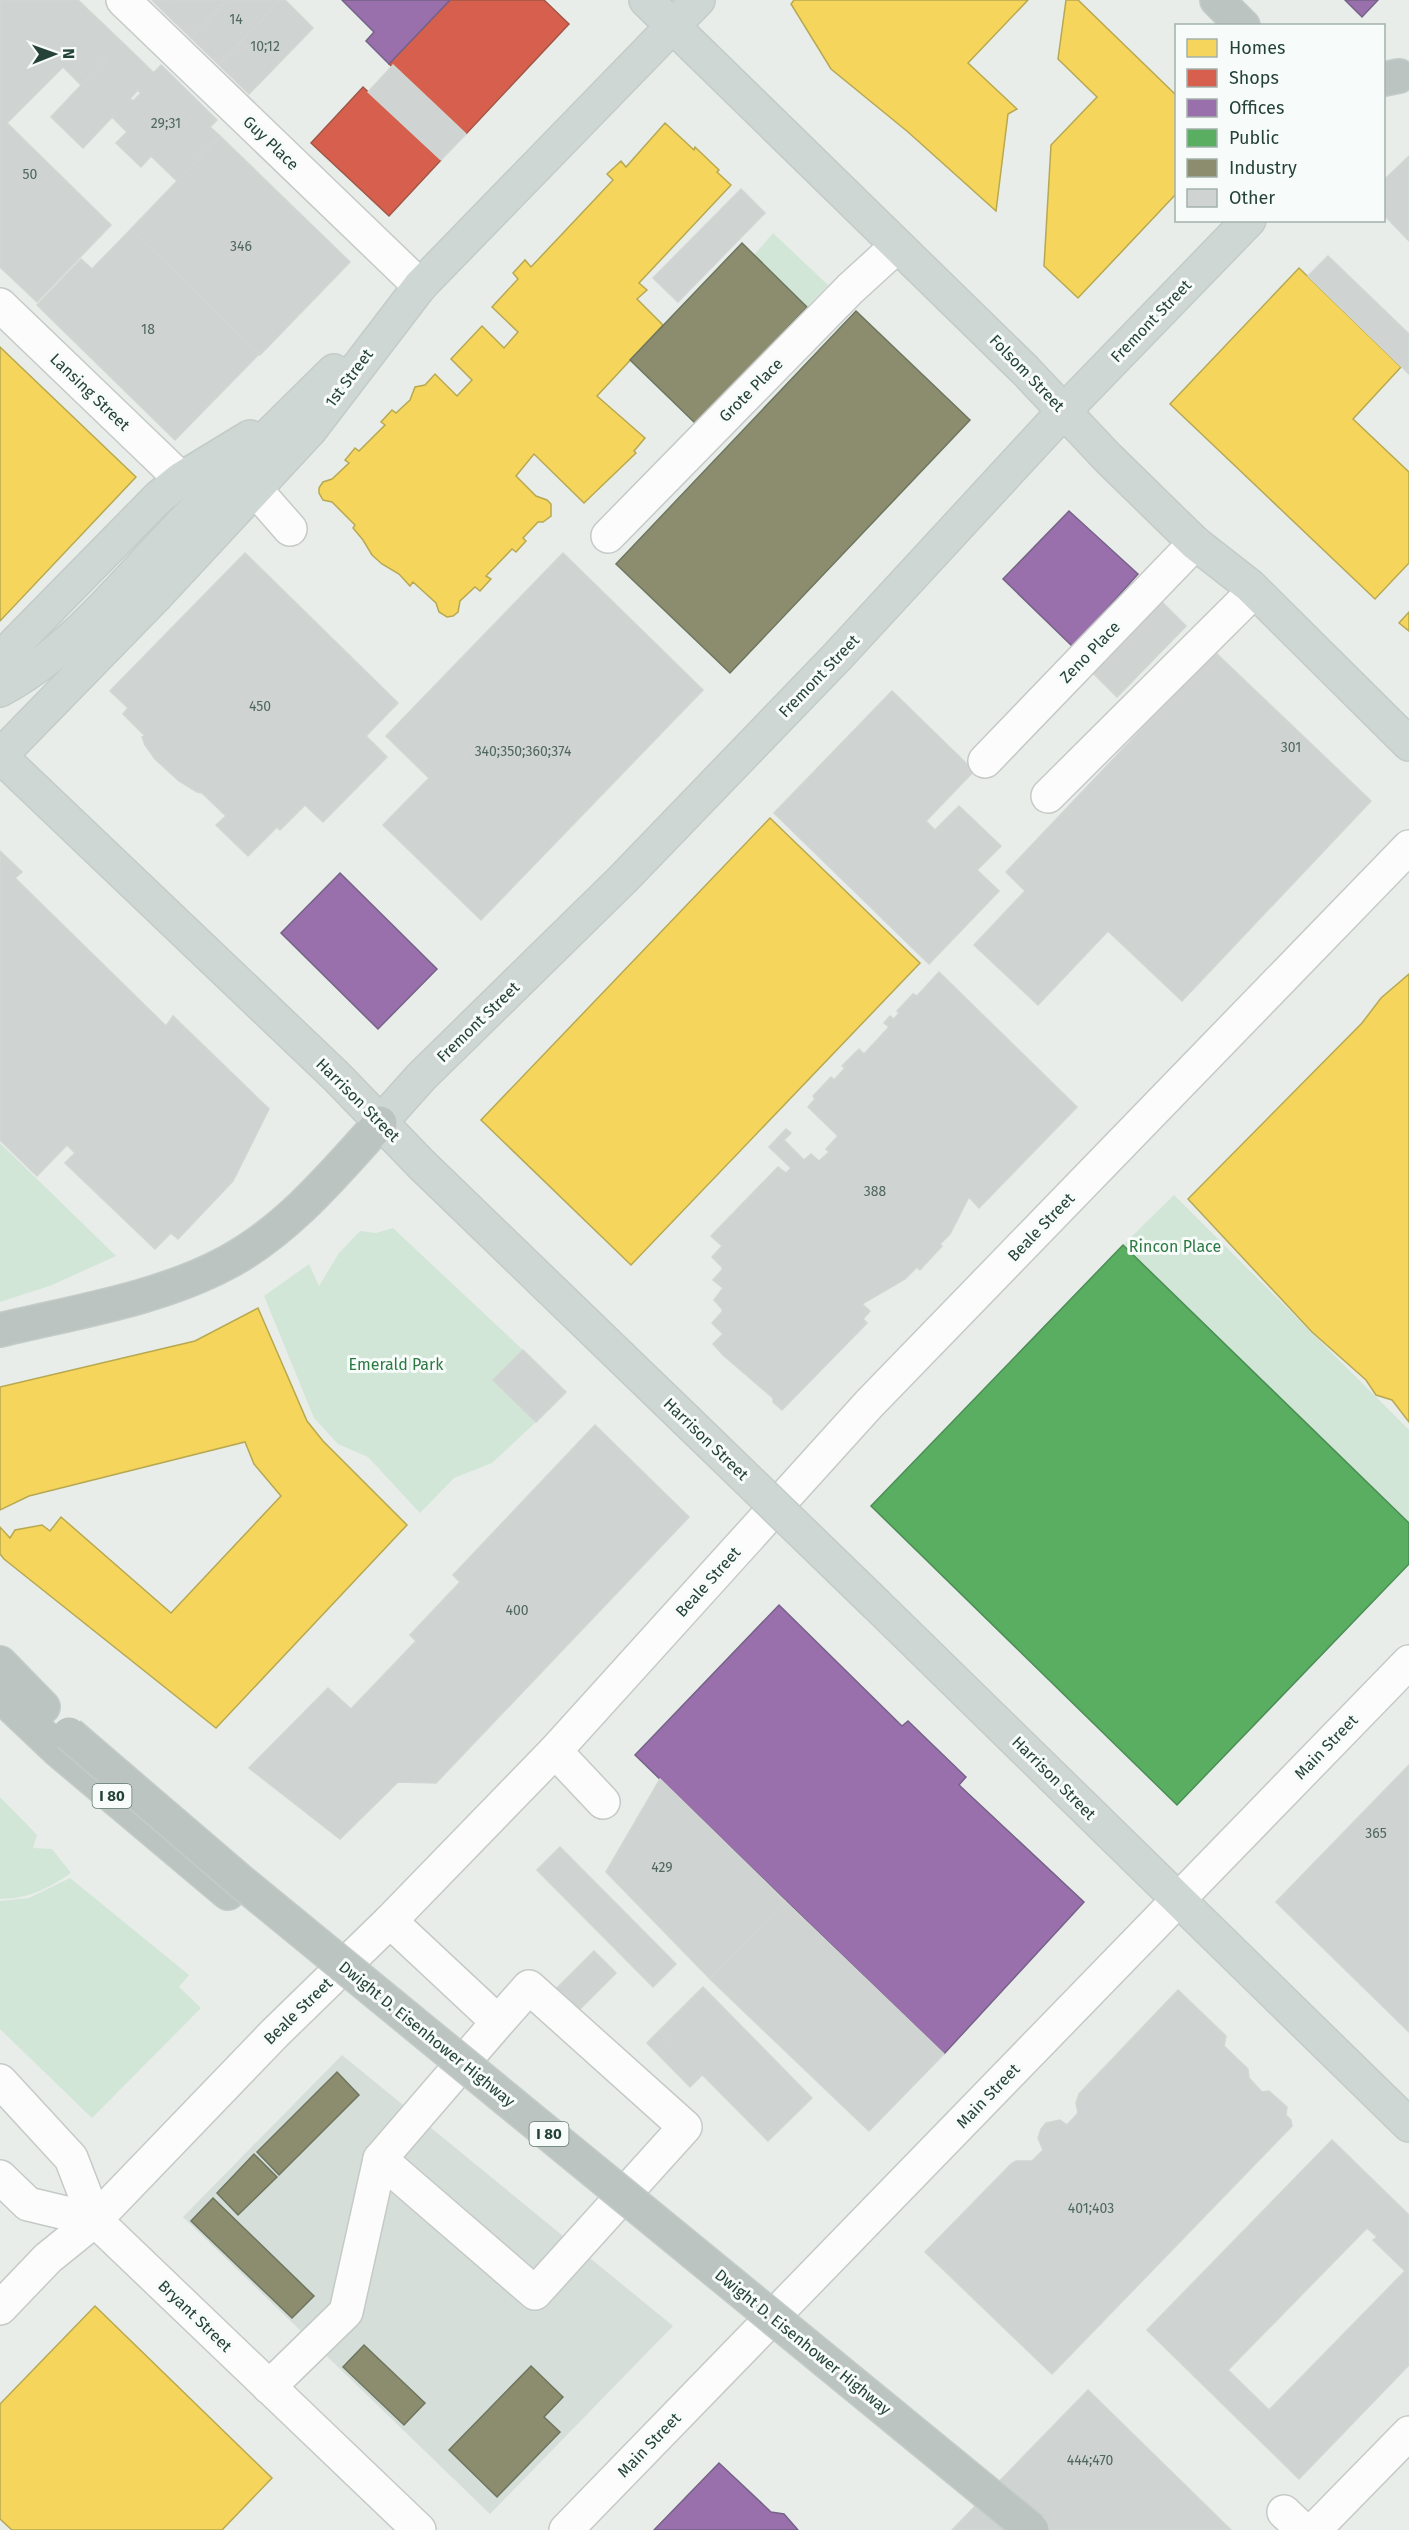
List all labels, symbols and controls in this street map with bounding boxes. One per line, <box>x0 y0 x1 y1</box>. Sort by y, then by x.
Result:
house number: 14 <box>229 11 243 28</box>
north arrow <box>24 24 84 84</box>
legend <box>1175 24 1385 222</box>
text: Homes <box>1229 37 1285 59</box>
house number: 10;12 <box>250 38 280 55</box>
text: N <box>59 48 78 59</box>
text: Shops <box>1229 67 1279 89</box>
text: Offices <box>1229 97 1284 119</box>
street label: Guy Place <box>239 112 303 174</box>
house number: 29;31 <box>151 115 181 132</box>
text: Public <box>1229 127 1279 149</box>
text: Industry <box>1229 157 1297 179</box>
house number: 50 <box>23 166 38 183</box>
text: Other <box>1229 187 1275 209</box>
house number: 346 <box>230 238 252 255</box>
street label: Fremont Street <box>1107 276 1195 366</box>
house number: 18 <box>141 321 155 338</box>
street label: Folsom Street <box>986 331 1069 416</box>
street label: 1st Street <box>321 345 377 411</box>
street label: Lansing Street <box>46 349 134 435</box>
street label: Grote Place <box>715 354 787 426</box>
street label: Zeno Place <box>1056 617 1124 687</box>
street label: Fremont Street <box>775 631 863 721</box>
house number: 450 <box>249 698 271 715</box>
house number: 301 <box>1281 739 1301 756</box>
house number: 340;350;360;374 <box>475 743 572 760</box>
street label: Fremont Street <box>433 978 523 1066</box>
street label: Harrison Street <box>312 1054 404 1146</box>
house number: 388 <box>864 1183 886 1200</box>
street label: Beale Street <box>1004 1189 1078 1265</box>
park label: Rincon Place <box>1129 1237 1221 1256</box>
park label: Emerald Park <box>349 1355 444 1374</box>
street label: Harrison Street <box>660 1394 752 1484</box>
street label: Beale Street <box>672 1543 745 1621</box>
house number: 400 <box>505 1602 529 1619</box>
street label: Main Street <box>1290 1711 1362 1783</box>
street label: Harrison Street <box>1008 1732 1100 1824</box>
road number: I 80 <box>92 1784 132 1808</box>
house number: 365 <box>1365 1825 1387 1842</box>
house number: 429 <box>651 1859 673 1876</box>
street label: Dwight D. Eisenhower Highway <box>335 1957 519 2111</box>
street label: Beale Street <box>260 1974 336 2048</box>
street label: Main Street <box>952 2060 1024 2132</box>
road number: I 80 <box>530 2122 568 2146</box>
house number: 401;403 <box>1068 2200 1114 2217</box>
street label: Dwight D. Eisenhower Highway <box>711 2265 895 2419</box>
street label: Bryant Street <box>154 2276 236 2356</box>
street label: Main Street <box>613 2409 685 2481</box>
house number: 444;470 <box>1067 2452 1113 2469</box>

